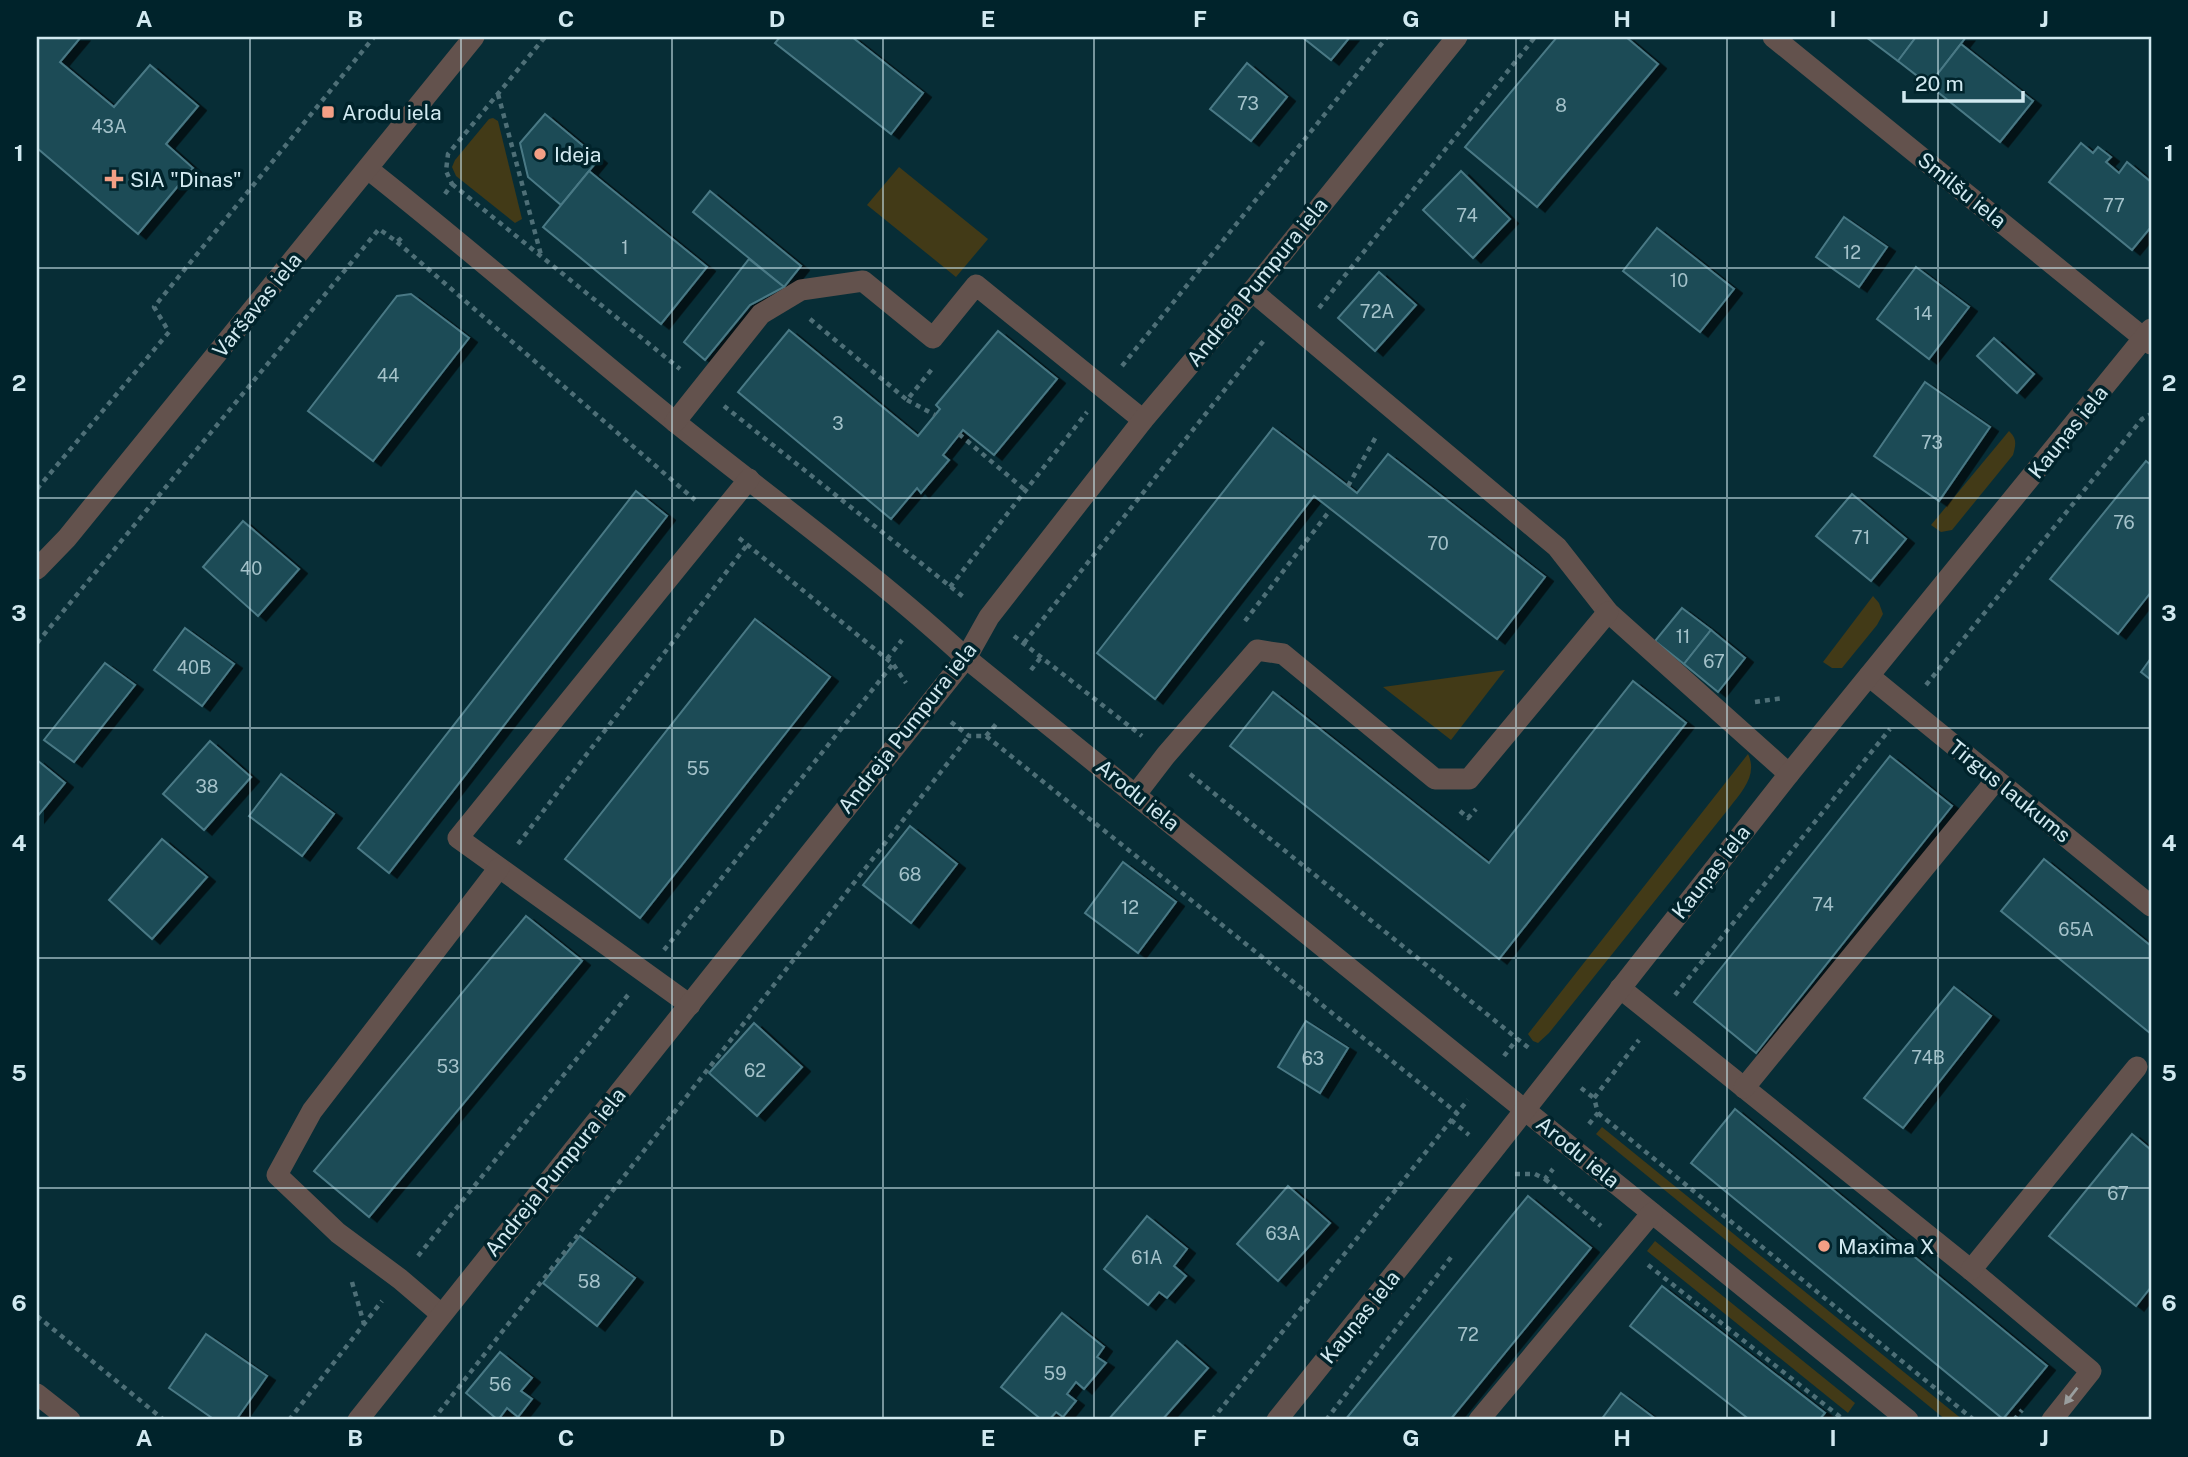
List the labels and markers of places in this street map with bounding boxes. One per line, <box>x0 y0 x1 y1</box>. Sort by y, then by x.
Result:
place label: Arodu iela <box>342 100 442 125</box>
marker: Arodu iela <box>320 104 336 120</box>
place label: Ideja <box>554 142 601 167</box>
marker: Ideja <box>532 146 548 162</box>
place label: SIA "Dinas" <box>130 167 242 192</box>
marker: SIA "Dinas" <box>104 169 124 189</box>
place label: Maxima X <box>1838 1234 1934 1259</box>
marker: Maxima X <box>1816 1238 1832 1254</box>

